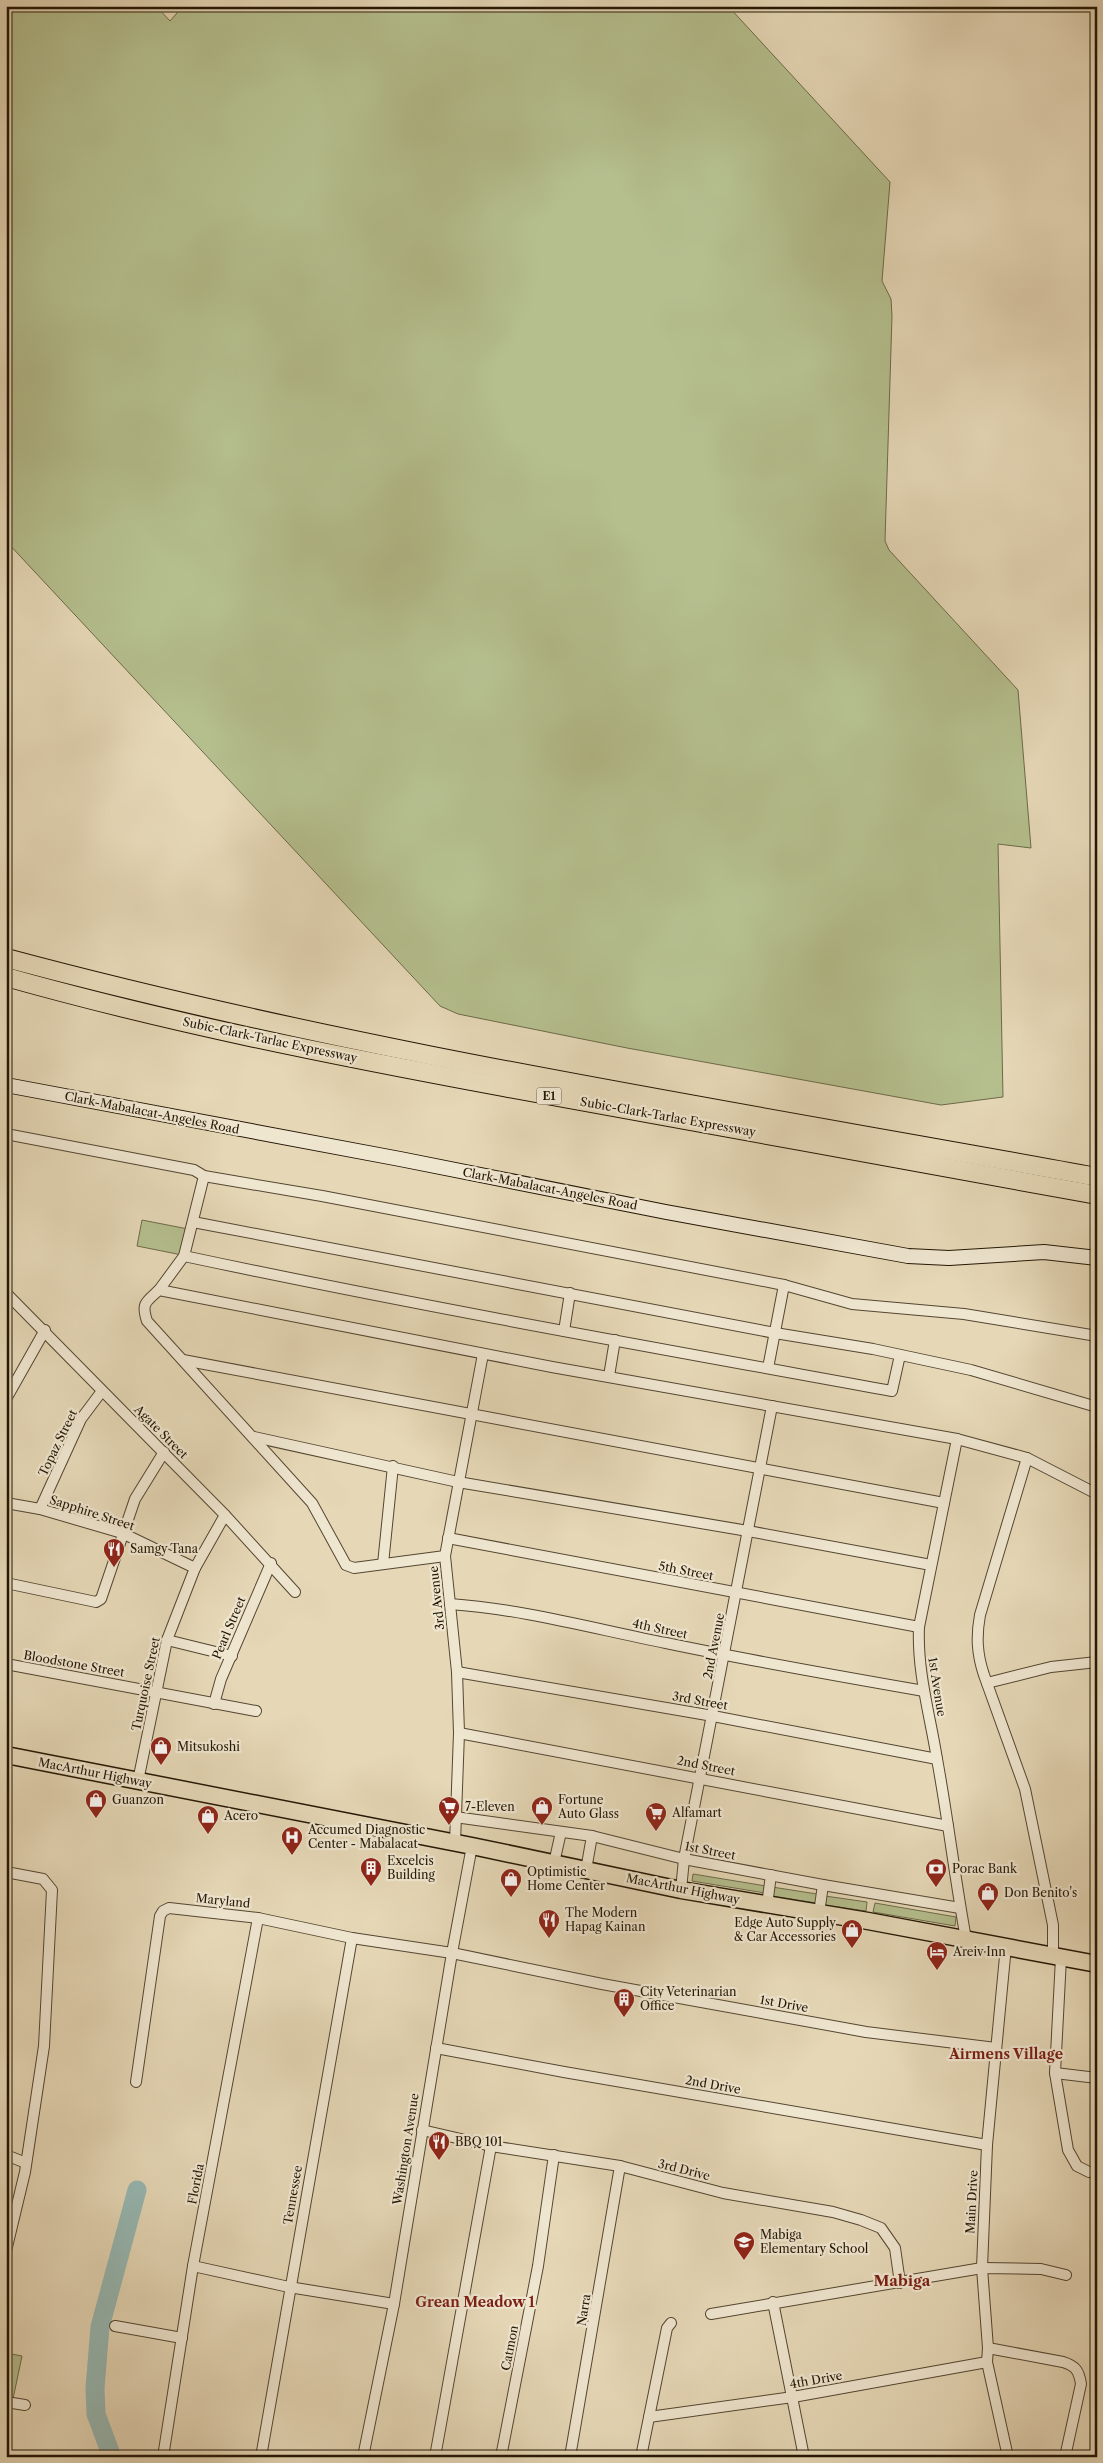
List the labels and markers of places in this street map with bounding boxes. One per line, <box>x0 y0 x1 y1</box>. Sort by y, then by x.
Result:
restaurant icon: Samgy Tana <box>102 1537 126 1568</box>
place label: Samgy Tana <box>130 1541 199 1556</box>
shop icon: Mitsukoshi <box>149 1735 173 1766</box>
place label: Mitsukoshi <box>177 1739 240 1754</box>
shop icon: Guanzon <box>84 1788 108 1819</box>
place label: Guanzon <box>112 1792 164 1807</box>
place label: Fortune Auto Glass <box>557 1792 619 1821</box>
supermarket icon: 7-Eleven <box>437 1795 461 1826</box>
shop icon: Fortune Auto Glass <box>530 1795 554 1826</box>
place label: 7-Eleven <box>465 1799 515 1814</box>
supermarket icon: Alfamart <box>644 1801 668 1832</box>
shop icon: Acero <box>196 1804 220 1835</box>
place label: Alfamart <box>671 1805 723 1820</box>
place label: Acero <box>223 1808 258 1823</box>
place label: Accumed Diagnostic Center - Mabalacat <box>307 1822 425 1851</box>
hospital icon: Accumed Diagnostic Center - Mabalacat <box>280 1825 304 1856</box>
place label: Excelcis Building <box>387 1853 435 1882</box>
building icon: Excelcis Building <box>359 1856 383 1887</box>
bank icon: Porac Bank <box>924 1857 948 1888</box>
place label: Porac Bank <box>952 1861 1018 1876</box>
place label: Optimistic Home Center <box>527 1864 605 1893</box>
shop icon: Optimistic Home Center <box>499 1867 523 1898</box>
shop icon: Don Benito's <box>976 1881 1000 1912</box>
place label: Don Benito's <box>1004 1885 1077 1900</box>
place label: The Modern Hapag Kainan <box>565 1905 646 1934</box>
restaurant icon: The Modern Hapag Kainan <box>537 1908 561 1939</box>
place label: Edge Auto Supply & Car Accessories <box>734 1915 836 1944</box>
shop icon: Edge Auto Supply & Car Accessories <box>840 1918 864 1949</box>
hotel icon: Areiv Inn <box>925 1940 949 1971</box>
place label: Areiv Inn <box>952 1944 1006 1959</box>
place label: City Veterinarian Office <box>640 1984 737 2013</box>
building icon: City Veterinarian Office <box>612 1987 636 2018</box>
restaurant icon: BBQ 101 <box>427 2130 451 2161</box>
place label: BBQ 101 <box>455 2134 503 2149</box>
place label: Mabiga Elementary School <box>760 2227 869 2256</box>
school or university icon: Mabiga Elementary School <box>732 2230 756 2261</box>

